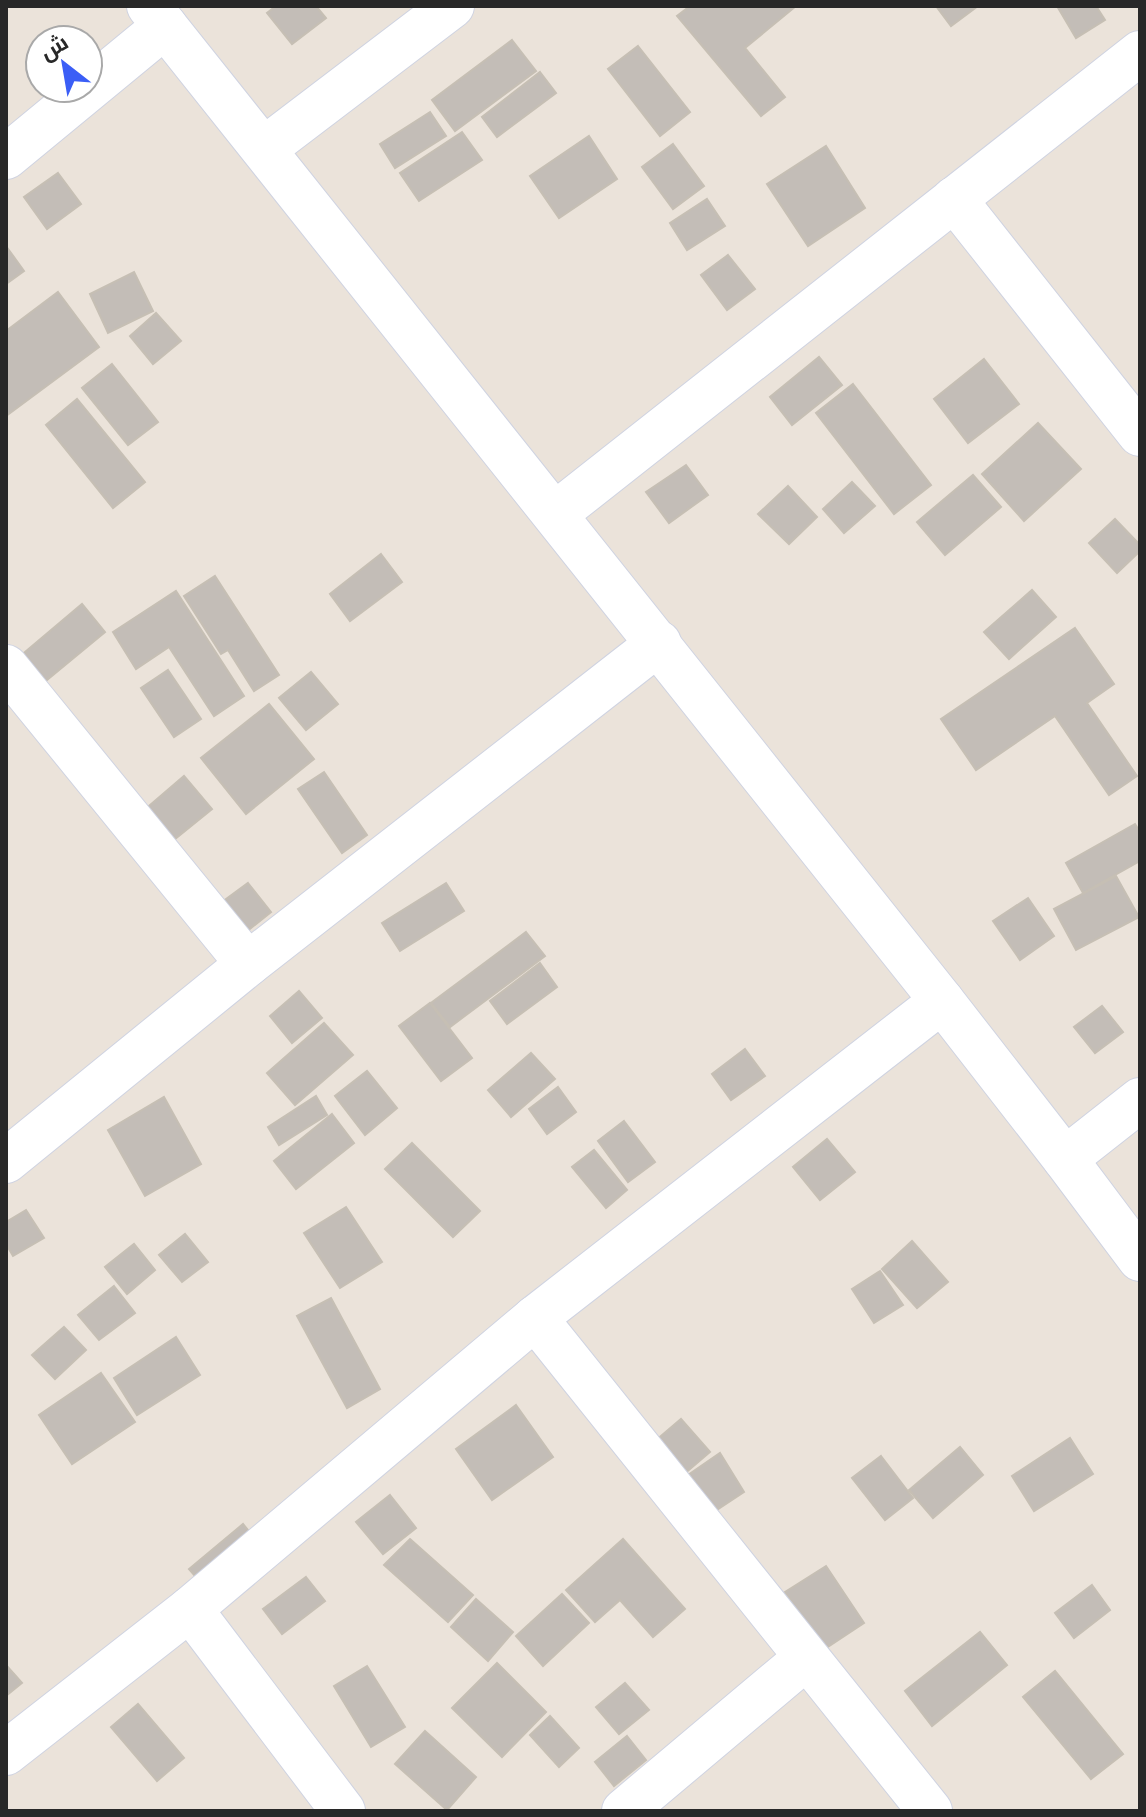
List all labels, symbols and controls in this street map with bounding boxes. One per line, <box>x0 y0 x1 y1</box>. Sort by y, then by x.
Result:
north arrow <box>24 24 104 104</box>
text: ش <box>35 28 73 66</box>

